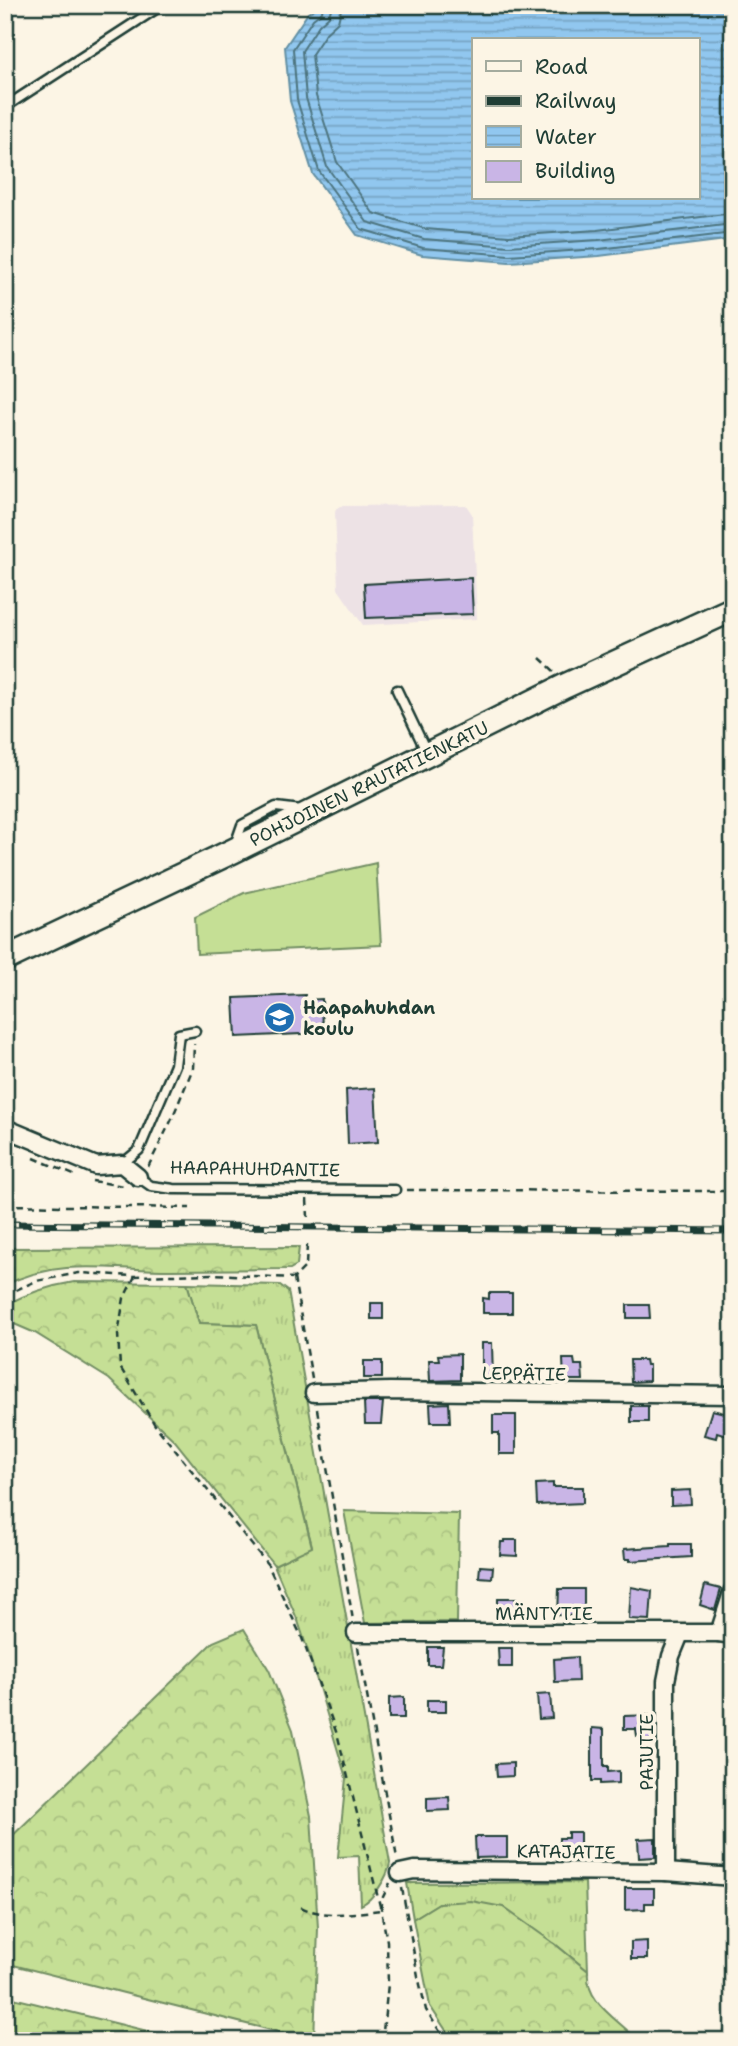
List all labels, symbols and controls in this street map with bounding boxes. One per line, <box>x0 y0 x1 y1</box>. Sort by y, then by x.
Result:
legend <box>472 38 700 200</box>
text: Road <box>535 53 588 81</box>
text: Railway <box>535 87 617 115</box>
text: Water <box>535 123 597 151</box>
text: Building <box>535 157 615 185</box>
street label: POHJOINEN RAUTATIENKATU <box>246 716 492 852</box>
place label: Haapahuhdan koulu <box>303 996 435 1041</box>
school or university icon: Haapahuhdan koulu <box>263 1001 297 1035</box>
street label: HAAPAHUHDANTIE <box>170 1156 340 1182</box>
street label: LEPPÄTIE <box>482 1361 566 1387</box>
street label: MÄNTYTIE <box>495 1602 593 1626</box>
street label: PAJUTIE <box>635 1713 659 1791</box>
street label: KATAJATIE <box>516 1839 616 1865</box>

